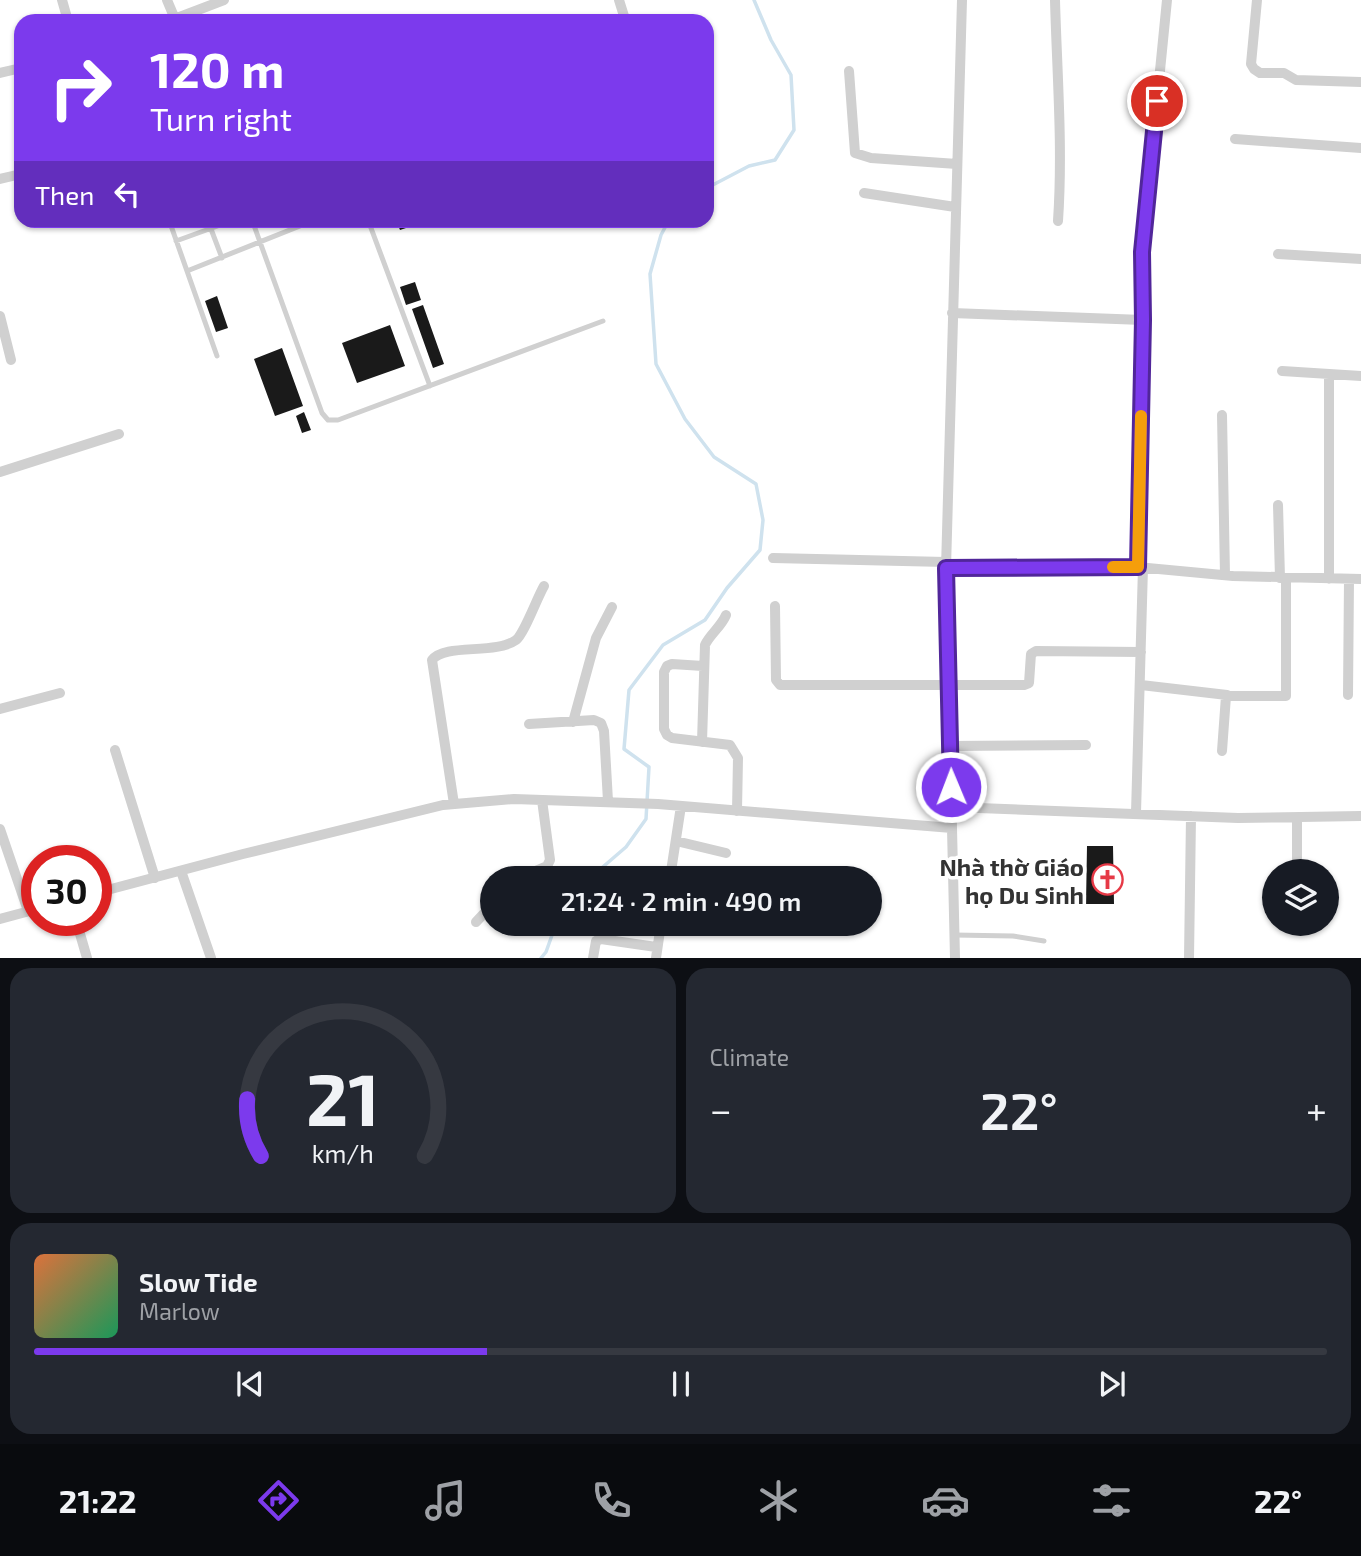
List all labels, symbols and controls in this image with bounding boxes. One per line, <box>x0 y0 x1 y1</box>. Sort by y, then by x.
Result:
text: 120 m <box>150 39 284 98</box>
icon: right <box>35 42 126 133</box>
pin <box>1127 71 1187 131</box>
icon: arrive <box>1138 82 1176 120</box>
text: Turn right <box>150 99 292 137</box>
icon: left <box>108 175 146 213</box>
text: Then <box>35 179 94 210</box>
position arrow <box>914 750 988 824</box>
speed limit sign: 30 <box>21 845 112 936</box>
place label: Nhà thờ Giáo họ Du Sinh <box>940 852 1084 909</box>
map controls <box>1262 859 1339 936</box>
button: layers <box>1262 859 1339 936</box>
church icon: Nhà thờ Giáo họ Du Sinh <box>1090 863 1124 897</box>
text: 21:24 · 2 min · 490 m <box>561 885 801 916</box>
text: Climate <box>710 1043 789 1071</box>
text: 21 <box>306 1054 380 1142</box>
text: 22° <box>980 1078 1058 1140</box>
text: − <box>710 1086 732 1132</box>
text: + <box>1306 1086 1327 1132</box>
text: km/h <box>312 1138 374 1168</box>
text: Slow Tide <box>139 1266 258 1297</box>
text: Marlow <box>139 1297 220 1325</box>
icon: previous <box>231 1365 269 1403</box>
icon: pause <box>662 1365 700 1403</box>
icon: next <box>1093 1365 1131 1403</box>
icon: directions <box>254 1476 303 1525</box>
icon: music <box>421 1476 470 1525</box>
icon: phone <box>587 1476 636 1525</box>
icon: climate <box>754 1476 803 1525</box>
icon: car <box>921 1476 970 1525</box>
icon: filters <box>1087 1476 1136 1525</box>
text: 21:22 <box>59 1481 137 1519</box>
text: 22° <box>1254 1481 1302 1519</box>

